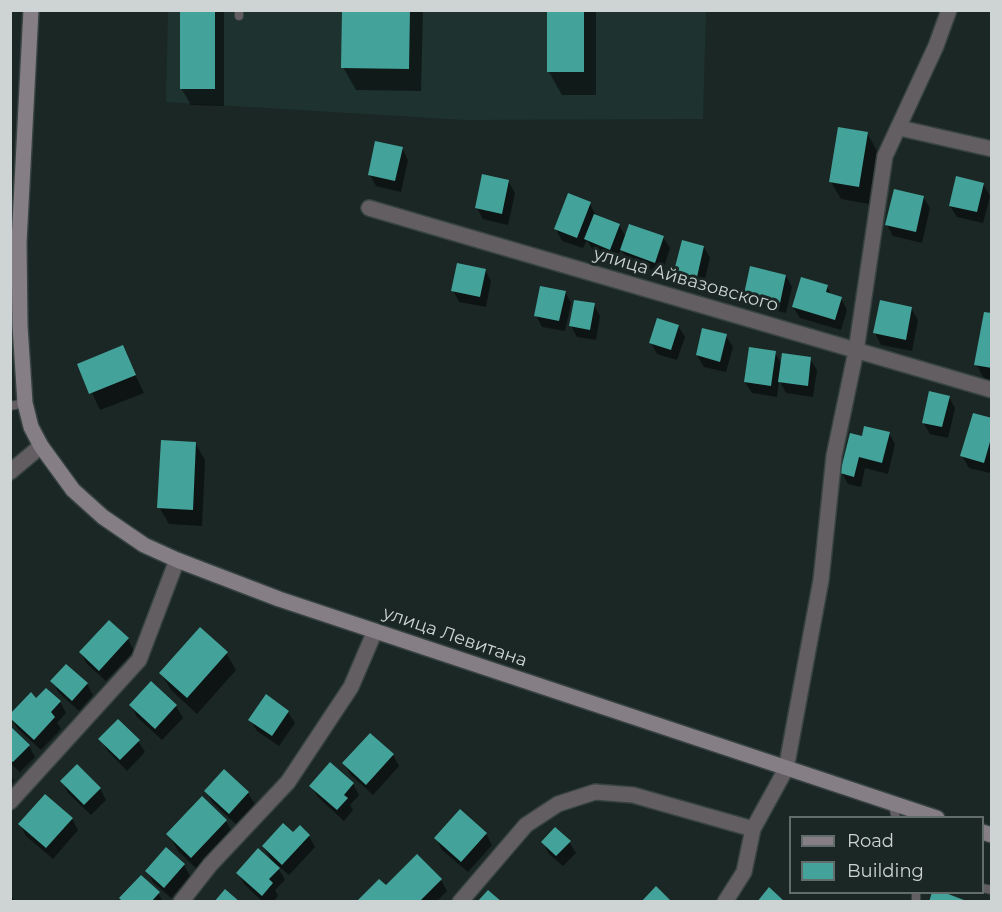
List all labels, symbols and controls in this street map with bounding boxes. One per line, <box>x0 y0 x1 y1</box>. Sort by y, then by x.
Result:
street label: улица Айвазовского <box>591 243 781 317</box>
street label: улица Левитана <box>380 602 530 672</box>
legend <box>789 816 984 894</box>
text: Road <box>847 830 894 852</box>
text: Building <box>847 860 924 882</box>

